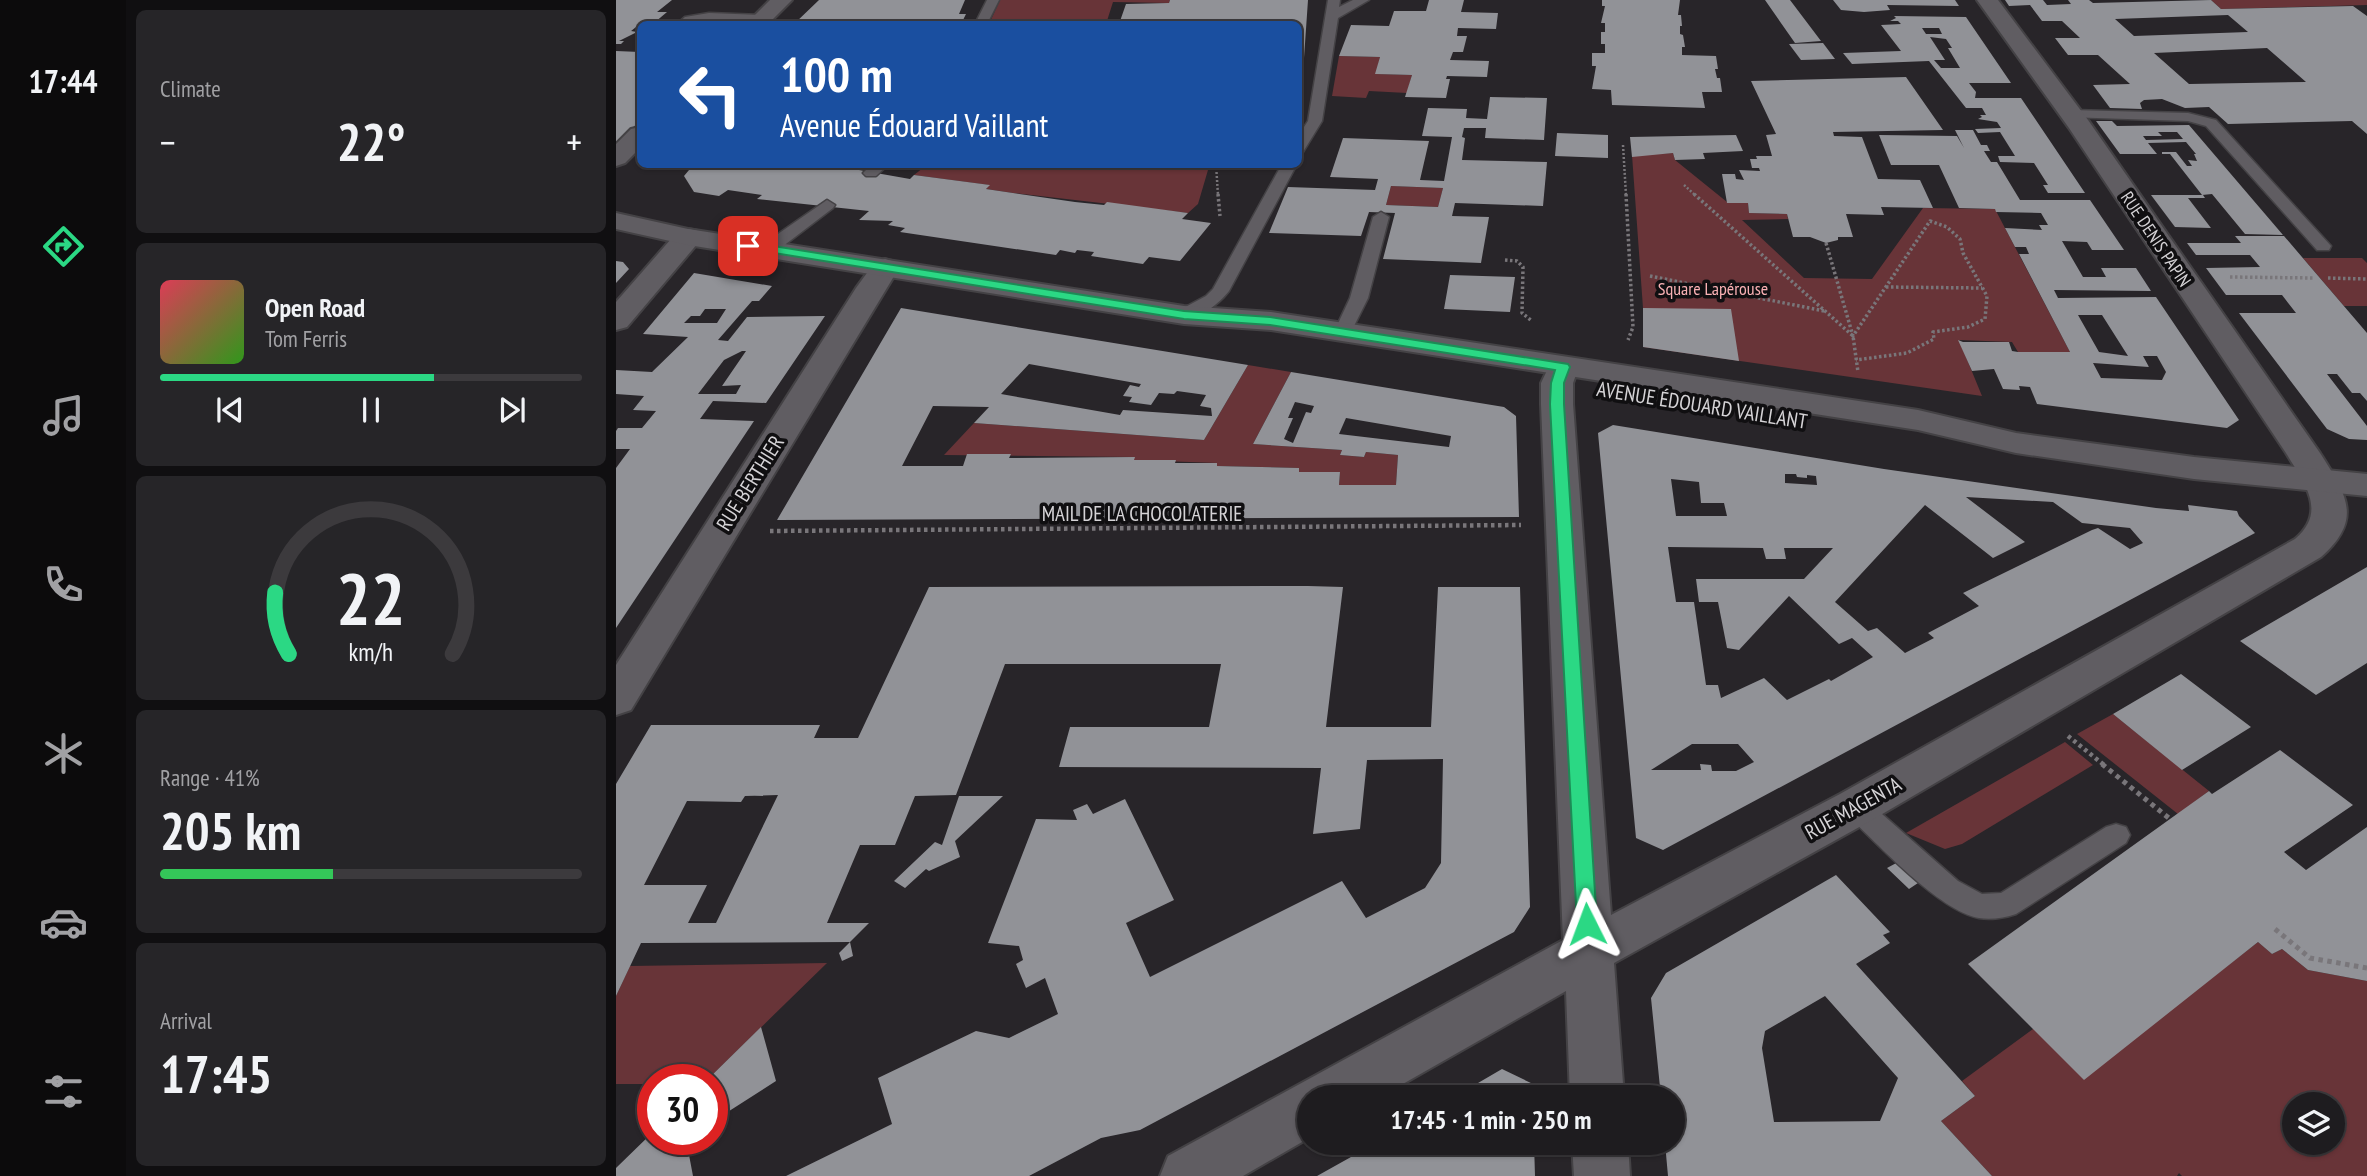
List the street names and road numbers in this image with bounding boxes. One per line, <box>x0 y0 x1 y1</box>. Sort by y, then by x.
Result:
street label: RUE DENIS PAPIN <box>2116 187 2196 291</box>
street label: AVENUE ÉDOUARD VAILLANT <box>1595 375 1810 435</box>
street label: RUE BERTHIER <box>710 430 790 536</box>
street label: MAIL DE LA CHOCOLATERIE <box>1042 500 1242 527</box>
street label: RUE MAGENTA <box>1800 770 1906 846</box>

